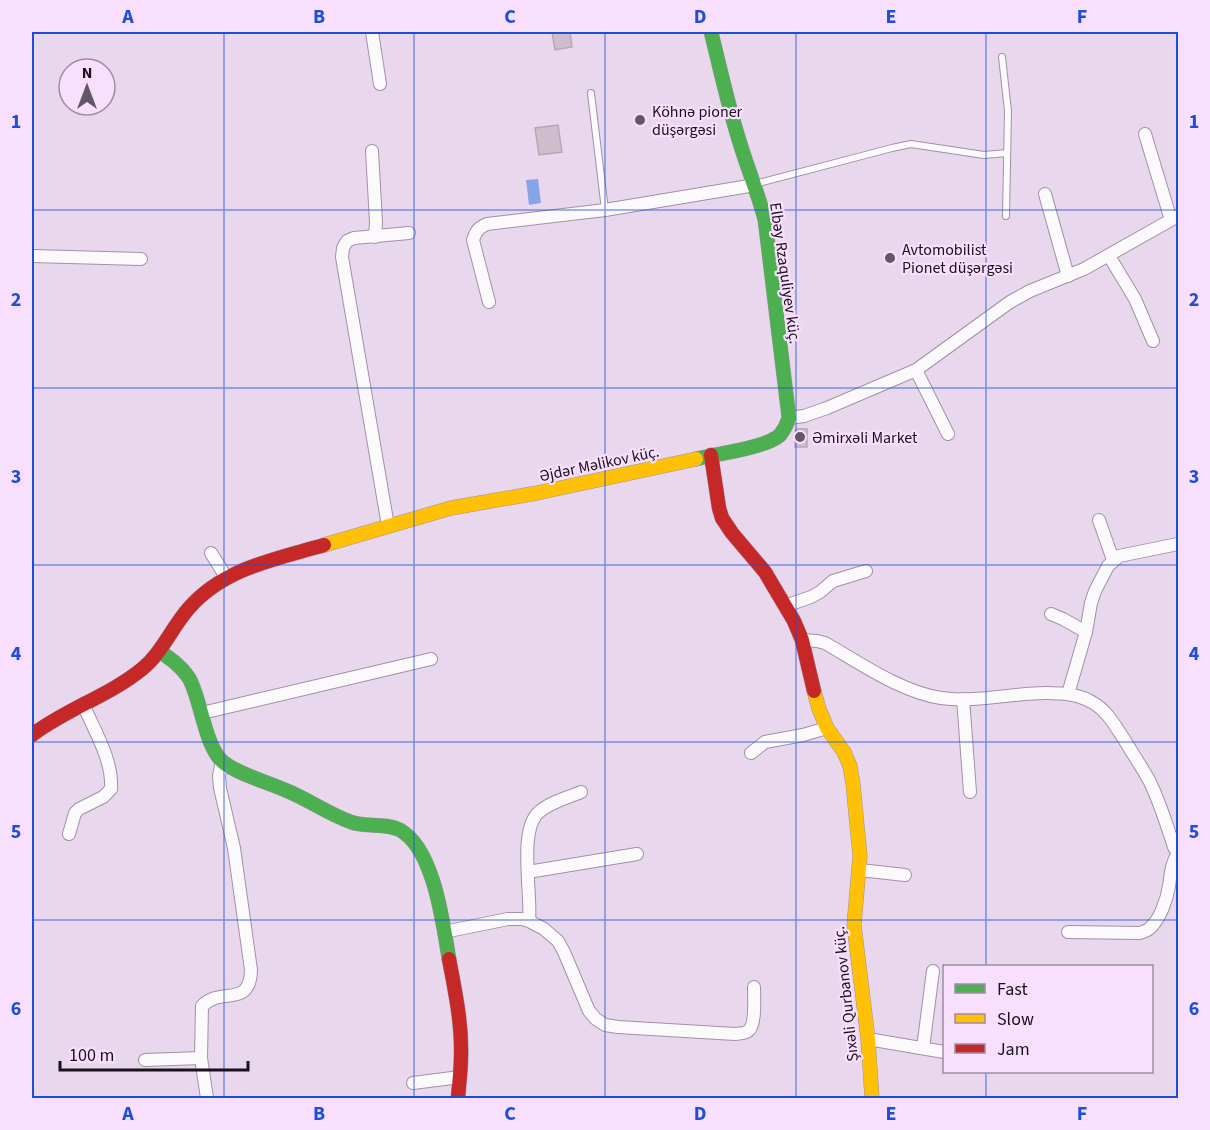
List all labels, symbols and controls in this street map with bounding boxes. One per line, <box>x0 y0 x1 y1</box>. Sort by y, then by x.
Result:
text: A <box>121 3 134 31</box>
text: B <box>313 3 325 31</box>
text: C <box>504 3 516 31</box>
text: D <box>694 3 706 31</box>
text: E <box>886 3 896 31</box>
text: F <box>1077 3 1087 31</box>
north arrow <box>57 57 117 117</box>
text: N <box>82 62 92 84</box>
place label: Köhnə pioner düşərgəsi <box>652 101 743 141</box>
text: 1 <box>11 108 21 136</box>
text: 1 <box>1189 108 1199 136</box>
marker: Köhnə pioner düşərgəsi <box>633 113 647 127</box>
street label: Elbəy Rzaquliyev küç. <box>764 201 806 345</box>
place label: Avtomobilist Pionet düşərgəsi <box>902 239 1013 279</box>
marker: Avtomobilist Pionet düşərgəsi <box>883 251 897 265</box>
text: 2 <box>11 286 21 314</box>
text: 2 <box>1189 286 1199 314</box>
place label: Əmirxəli Market <box>812 427 918 449</box>
marker: Əmirxəli Market <box>793 430 807 444</box>
street label: Əjdər Məlikov küç. <box>537 441 661 487</box>
text: 3 <box>11 463 21 491</box>
text: 3 <box>1189 463 1199 491</box>
text: 4 <box>11 640 22 668</box>
text: 4 <box>1189 640 1200 668</box>
text: 5 <box>11 818 21 846</box>
text: 5 <box>1189 818 1199 846</box>
street label: Şıxəli Qurbanov küç. <box>828 925 864 1063</box>
legend <box>943 965 1153 1073</box>
text: Fast <box>997 977 1028 1002</box>
text: 6 <box>11 995 21 1023</box>
text: 6 <box>1189 995 1199 1023</box>
text: Slow <box>997 1007 1034 1032</box>
scale bar <box>60 1034 248 1072</box>
text: Jam <box>997 1037 1030 1062</box>
text: 100 m <box>69 1043 114 1068</box>
text: A <box>121 1100 134 1128</box>
text: B <box>313 1100 325 1128</box>
text: C <box>504 1100 516 1128</box>
text: D <box>694 1100 706 1128</box>
text: E <box>886 1100 896 1128</box>
text: F <box>1077 1100 1087 1128</box>

